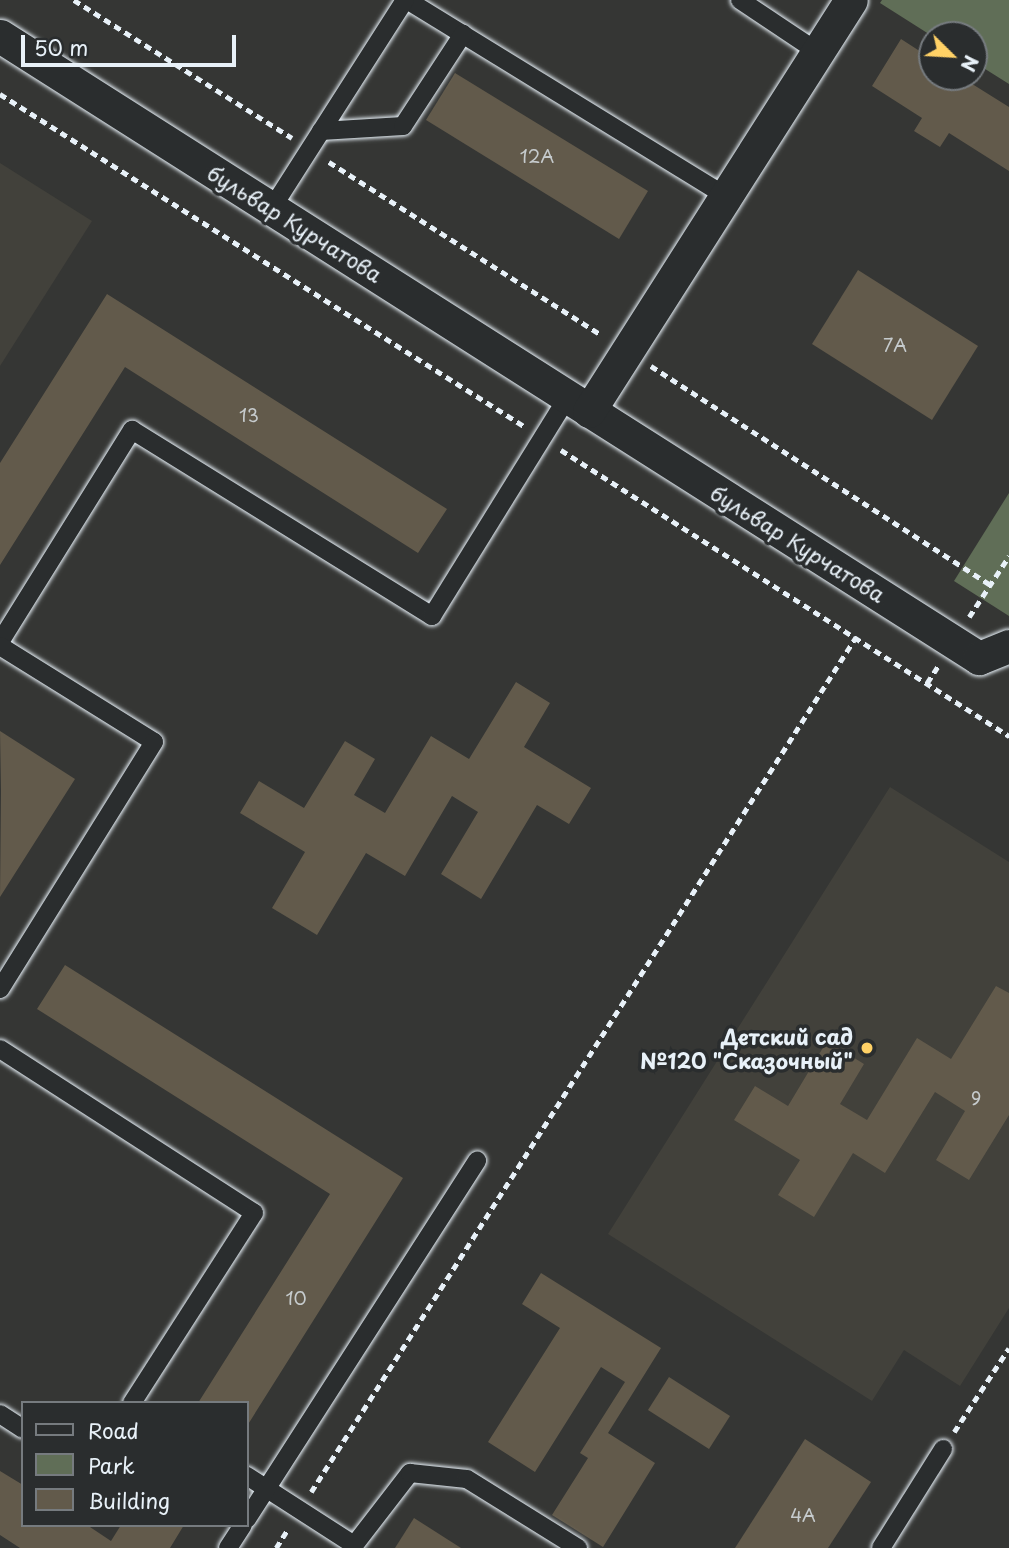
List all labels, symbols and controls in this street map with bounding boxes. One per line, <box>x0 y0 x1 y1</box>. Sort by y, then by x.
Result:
scale bar <box>24 21 240 65</box>
north arrow <box>918 21 988 91</box>
text: 50 m <box>34 31 88 63</box>
text: N <box>955 51 986 76</box>
house number: 12А <box>520 145 554 167</box>
street label: бульвар Курчатова <box>203 159 387 287</box>
house number: 7А <box>883 334 907 356</box>
house number: 13 <box>239 404 259 426</box>
street label: бульвар Курчатова <box>706 479 890 607</box>
place label: Детский сад №120 "Сказочный" <box>638 1023 853 1073</box>
marker: Детский сад №120 "Сказочный" <box>859 1040 875 1056</box>
house number: 9 <box>971 1087 981 1109</box>
house number: 10 <box>285 1287 307 1309</box>
legend <box>21 1401 248 1527</box>
text: Road <box>88 1414 139 1446</box>
text: Park <box>88 1449 135 1481</box>
text: Building <box>88 1484 170 1516</box>
house number: 4А <box>790 1504 816 1526</box>

